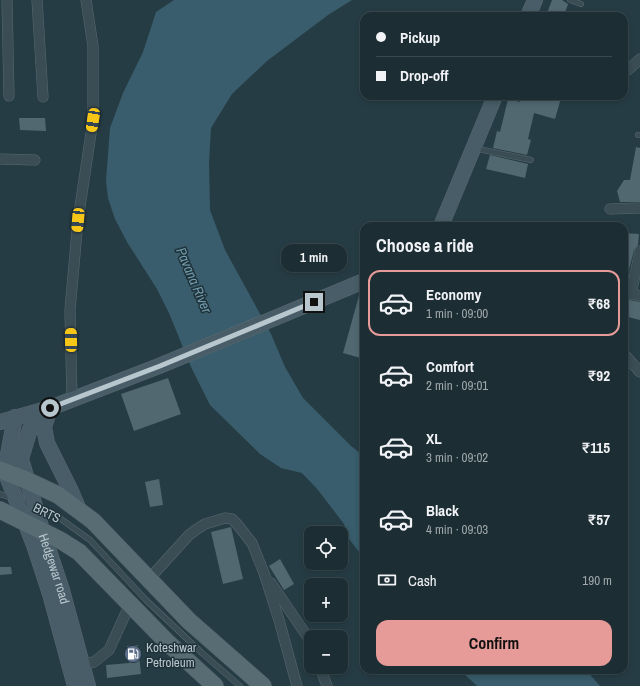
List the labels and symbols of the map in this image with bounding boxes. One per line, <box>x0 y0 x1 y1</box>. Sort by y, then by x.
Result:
car <box>85 107 101 133</box>
car <box>71 208 85 232</box>
water label: Pavana River <box>172 244 216 317</box>
callout: 1 min <box>281 244 347 272</box>
route end <box>305 293 323 311</box>
car <box>65 328 77 352</box>
route start <box>41 399 59 417</box>
street label: BRTS <box>31 499 63 527</box>
street label: Hedgewar road <box>35 531 74 606</box>
place label: Koteshwar Petroleum <box>146 639 197 671</box>
fuel station icon: Koteshwar Petroleum <box>123 644 143 664</box>

